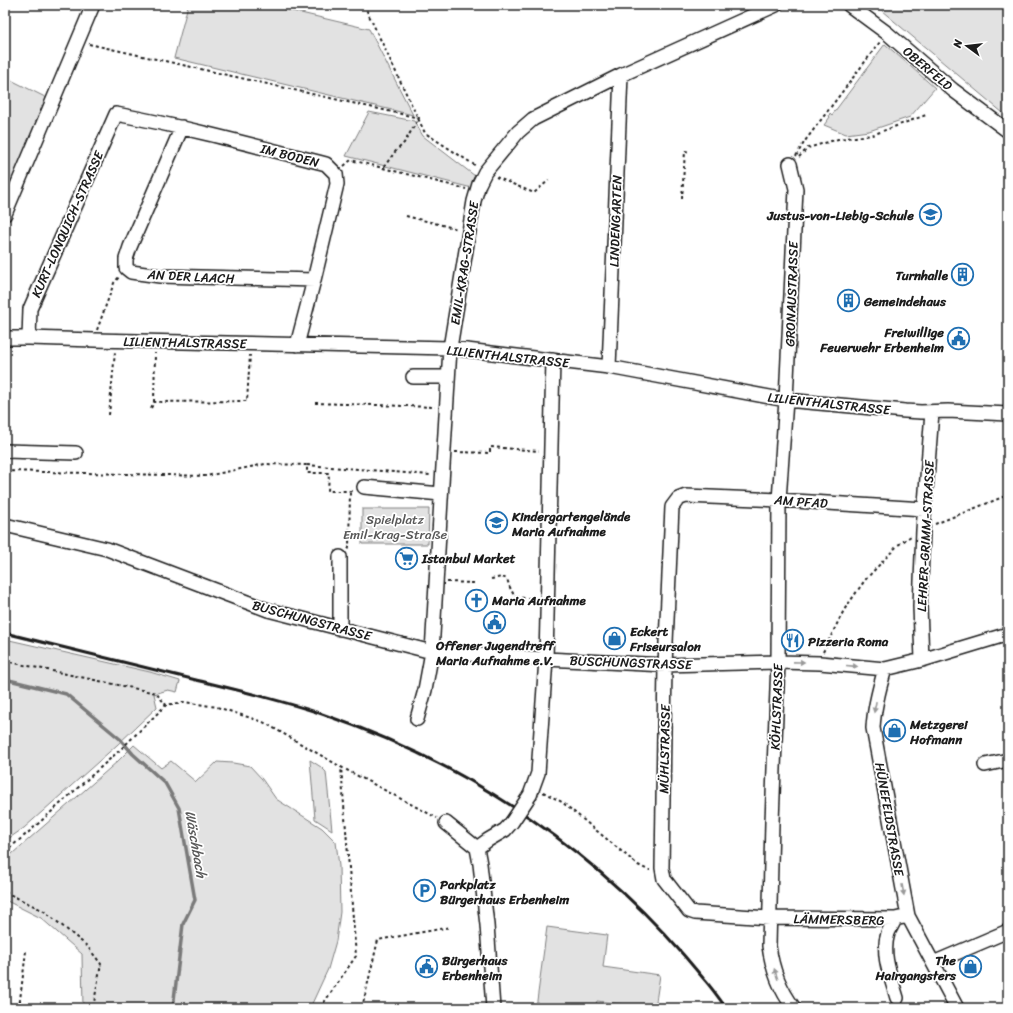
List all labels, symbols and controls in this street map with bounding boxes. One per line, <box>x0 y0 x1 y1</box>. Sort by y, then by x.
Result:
north arrow <box>947 26 987 66</box>
text: N <box>947 37 968 51</box>
street label: OBERFELD <box>897 40 958 97</box>
street label: IM BODEN <box>257 137 322 174</box>
street label: KURT-LONQUICH-STRASSE <box>25 146 111 301</box>
street label: LINDENGARTEN <box>602 175 629 267</box>
street label: EMIL-KRAG-STRASSE <box>443 199 486 327</box>
school or university icon: Justus-von-Liebig-Schule <box>917 202 943 228</box>
place label: Justus-von-Liebig-Schule <box>766 204 914 227</box>
street label: GRONAUSTRASSE <box>778 240 805 347</box>
building icon: Turnhalle <box>950 262 976 288</box>
street label: AN DER LAACH <box>146 263 235 290</box>
place label: Turnhalle <box>896 264 949 287</box>
building icon: Gemeindehaus <box>835 288 861 314</box>
place label: Gemeindehaus <box>863 290 947 313</box>
place label: Freiwillige Feuerwehr Erbenheim <box>819 321 944 359</box>
public building icon: Freiwillige Feuerwehr Erbenheim <box>946 326 972 352</box>
street label: LILIENTHALSTRASSE <box>123 330 248 355</box>
street label: LILIENTHALSTRASSE <box>445 339 571 374</box>
street label: LILIENTHALSTRASSE <box>766 386 892 421</box>
street label: LEHRER-GRIMM-STRASSE <box>910 459 941 612</box>
street label: AM PFAD <box>772 488 829 515</box>
place label: Kindergartengelände Maria Aufnahme <box>511 505 631 543</box>
park label: Spielplatz Emil-Krag-Straße <box>343 508 447 546</box>
school or university icon: Kindergartengelände Maria Aufnahme <box>483 510 509 536</box>
supermarket icon: Istanbul Market <box>393 545 419 571</box>
place label: Istanbul Market <box>421 547 516 570</box>
church icon: Maria Aufnahme <box>463 587 489 613</box>
place label: Maria Aufnahme <box>491 589 586 612</box>
street label: BUSCHUNGSTRASSE <box>250 594 375 648</box>
public building icon: Offener Jugendtreff Maria Aufnahme e.V. <box>482 610 508 636</box>
place label: Eckert Friseursalon <box>629 620 702 658</box>
shop icon: Eckert Friseursalon <box>601 625 627 651</box>
restaurant icon: Pizzeria Roma <box>779 628 805 654</box>
place label: Pizzeria Roma <box>808 630 889 653</box>
place label: Offener Jugendtreff Maria Aufnahme e.V. <box>435 634 556 672</box>
street label: BUSCHUNGSTRASSE <box>569 649 693 676</box>
one-way arrow <box>793 659 806 665</box>
one-way arrow <box>846 662 858 669</box>
street label: KÖHLSTRASSE <box>763 663 790 751</box>
one-way arrow <box>872 700 878 713</box>
street label: MÜHLSTRASSE <box>652 703 677 794</box>
place label: Metzgerei Hofmann <box>909 713 969 751</box>
shop icon: Metzgerei Hofmann <box>881 718 907 744</box>
street label: HÜNEFELDSTRASSE <box>868 760 911 879</box>
water label: Wäschbach <box>177 809 214 881</box>
place label: Parkplatz Bürgerhaus Erbenheim <box>440 873 569 911</box>
parking icon: Parkplatz Bürgerhaus Erbenheim <box>412 878 438 904</box>
one-way arrow <box>900 884 906 896</box>
street label: LÄMMERSBERG <box>793 907 885 932</box>
place label: Bürgerhaus Erbenheim <box>442 949 508 987</box>
place label: The Hairgangsters <box>874 949 957 987</box>
public building icon: Bürgerhaus Erbenheim <box>413 954 439 980</box>
shop icon: The Hairgangsters <box>958 954 984 980</box>
one-way arrow <box>773 967 779 979</box>

